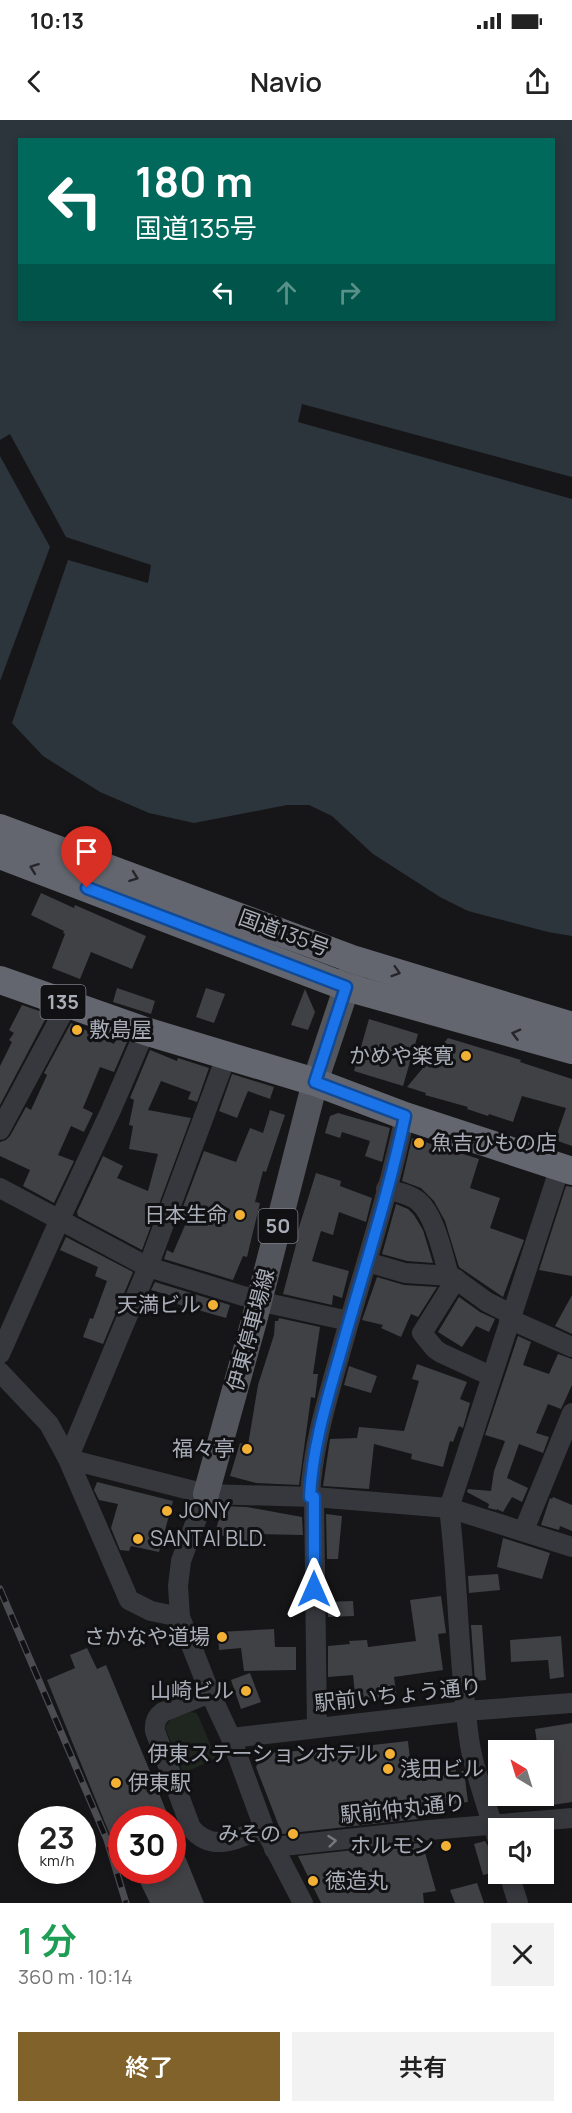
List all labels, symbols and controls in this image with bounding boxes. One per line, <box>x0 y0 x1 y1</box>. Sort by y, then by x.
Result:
text: 10:13 <box>30 6 84 36</box>
text: Navio <box>250 63 322 100</box>
icon: back <box>18 65 51 98</box>
icon: share <box>521 65 554 98</box>
text: 180 m <box>135 152 253 210</box>
icon: left <box>36 162 114 240</box>
text: 国道135号 <box>135 209 257 246</box>
icon: left <box>207 276 240 309</box>
icon: ahead <box>270 276 303 309</box>
icon: right <box>333 276 366 309</box>
pin <box>61 826 112 888</box>
icon: arrive <box>70 835 103 868</box>
one-way arrow <box>29 863 40 875</box>
one-way arrow <box>128 870 138 883</box>
street label: 国道135号 <box>235 903 334 961</box>
one-way arrow <box>390 965 401 977</box>
road number: 135 <box>40 985 86 1019</box>
place label: 敷島屋 <box>89 1015 152 1043</box>
marker: 敷島屋 <box>70 1023 84 1037</box>
one-way arrow <box>511 1029 521 1041</box>
place label: かめや楽寛 <box>349 1041 454 1069</box>
marker: かめや楽寛 <box>459 1049 473 1063</box>
place label: 魚吉ひもの店 <box>431 1128 557 1156</box>
marker: 魚吉ひもの店 <box>412 1136 426 1150</box>
place label: 日本生命 <box>144 1200 228 1228</box>
marker: 日本生命 <box>233 1208 247 1222</box>
road number: 50 <box>258 1209 298 1243</box>
street label: 伊東停車場線 <box>220 1265 280 1394</box>
place label: 天満ビル <box>117 1290 201 1318</box>
marker: 天満ビル <box>206 1298 220 1312</box>
place label: 福々亭 <box>172 1434 235 1462</box>
marker: 福々亭 <box>240 1442 254 1456</box>
place label: JONY <box>179 1496 230 1524</box>
marker: JONY <box>160 1504 174 1518</box>
place label: SANTAI BLD. <box>150 1524 267 1552</box>
marker: SANTAI BLD. <box>131 1532 145 1546</box>
position arrow <box>282 1557 346 1621</box>
place label: さかなや道場 <box>84 1622 210 1650</box>
marker: さかなや道場 <box>215 1630 229 1644</box>
street label: 駅前いちょう通り <box>313 1671 483 1717</box>
place label: 山崎ビル <box>150 1676 234 1704</box>
marker: 山崎ビル <box>239 1684 253 1698</box>
place label: 伊東ステーションホテル <box>147 1739 378 1767</box>
north arrow <box>488 1740 554 1806</box>
map controls <box>488 1740 554 1884</box>
marker: 伊東ステーションホテル <box>383 1747 397 1761</box>
place label: 浅田ビル <box>400 1754 484 1782</box>
marker: 浅田ビル <box>381 1762 395 1776</box>
place label: 伊東駅 <box>128 1768 191 1796</box>
marker: 伊東駅 <box>109 1776 123 1790</box>
street label: 駅前仲丸通り <box>339 1787 467 1829</box>
speed limit sign: 30 <box>108 1806 186 1884</box>
text: 23 <box>39 1817 75 1858</box>
button: sound <box>488 1818 554 1884</box>
place label: みその <box>218 1819 281 1847</box>
marker: みその <box>286 1827 300 1841</box>
place label: ホルモン <box>350 1831 434 1859</box>
one-way arrow <box>328 1835 337 1848</box>
marker: ホルモン <box>439 1839 453 1853</box>
text: km/h <box>40 1850 74 1871</box>
place label: 徳造丸 <box>325 1866 388 1894</box>
marker: 徳造丸 <box>306 1874 320 1888</box>
text: 1 分 <box>18 1916 76 1965</box>
button: close <box>491 1923 554 1986</box>
text: 360 m · 10:14 <box>18 1963 133 1990</box>
button: 終了 <box>18 2032 280 2101</box>
button: 共有 <box>292 2032 554 2101</box>

